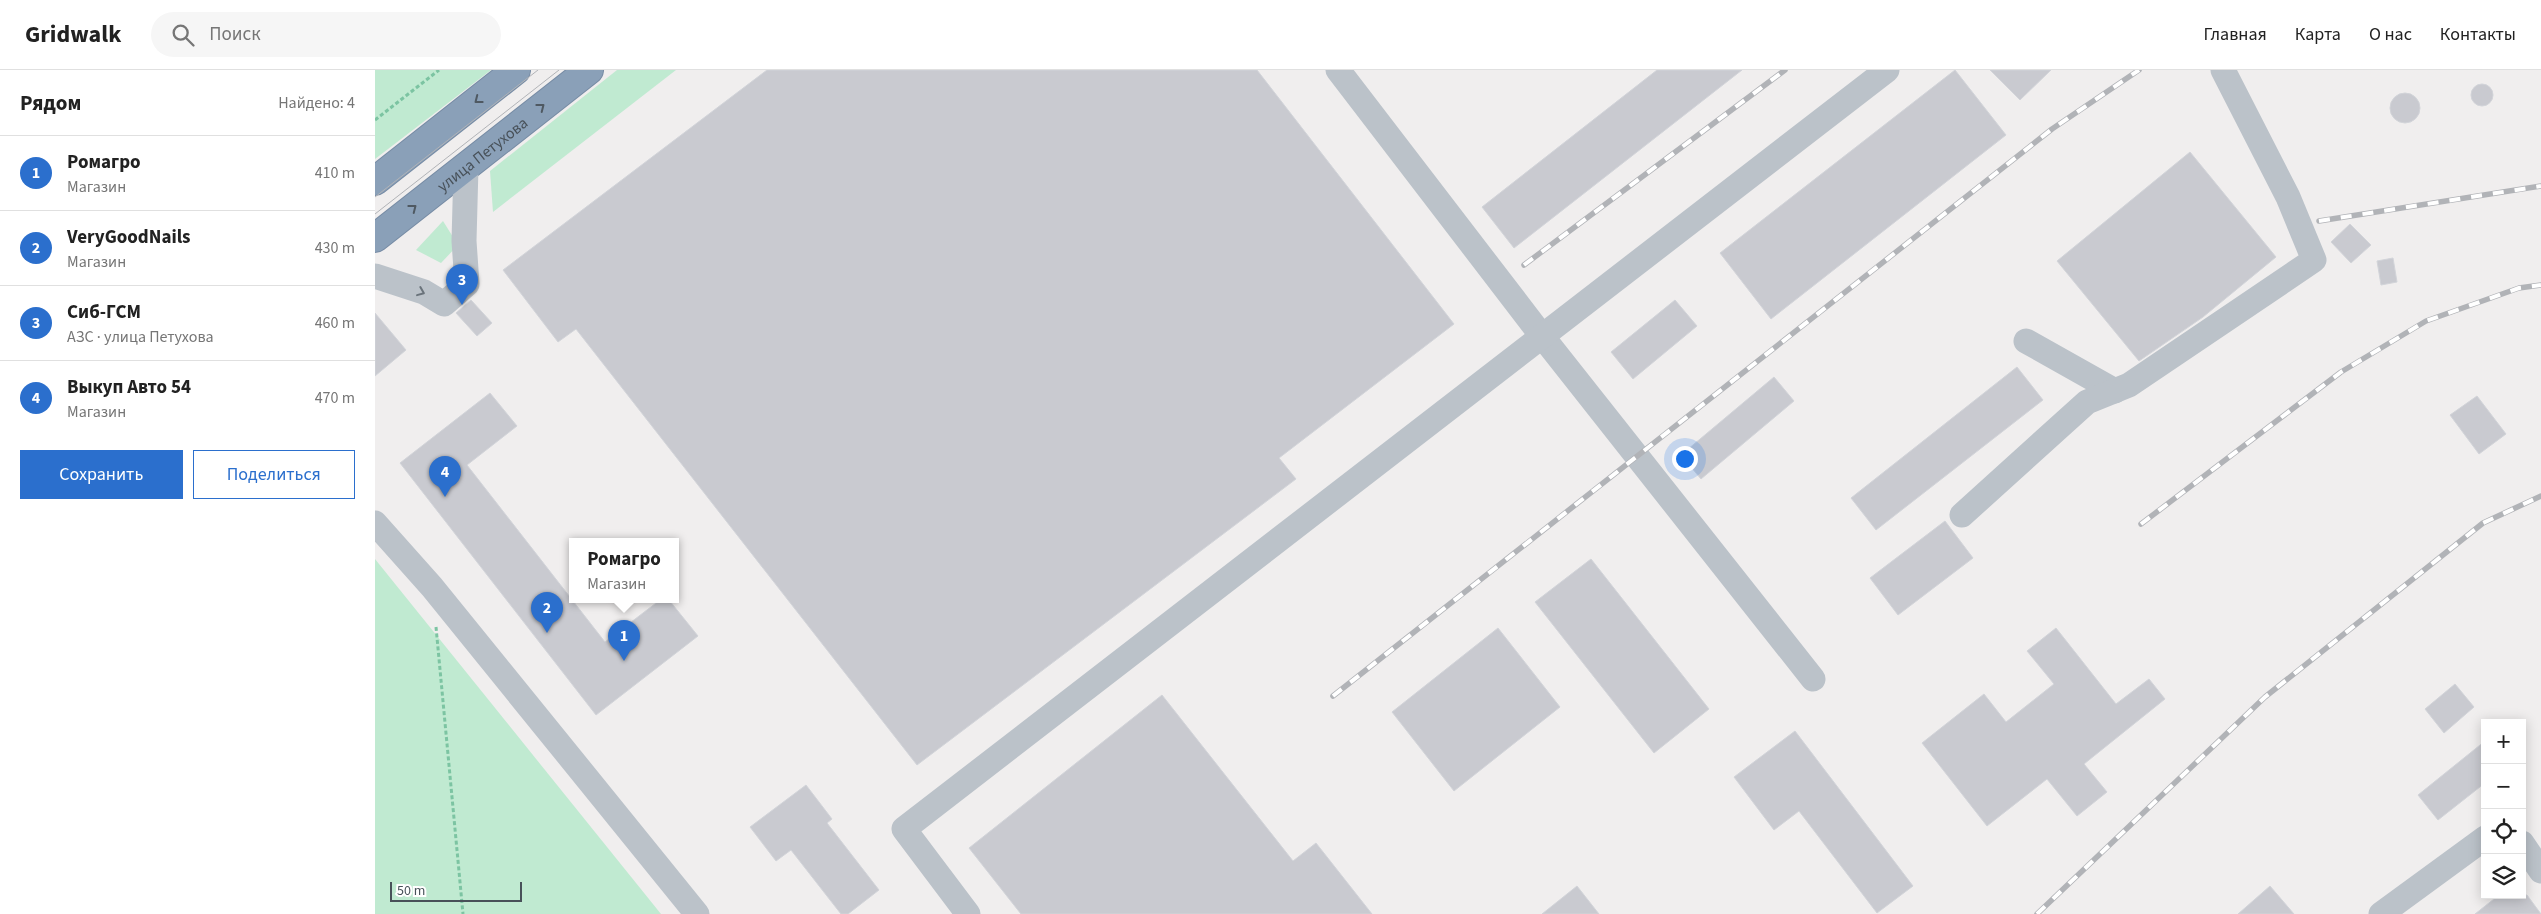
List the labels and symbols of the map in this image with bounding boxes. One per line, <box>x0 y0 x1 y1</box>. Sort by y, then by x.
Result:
one-way arrow <box>475 95 484 103</box>
one-way arrow <box>536 104 545 113</box>
street label: улица Петухова <box>433 112 533 197</box>
one-way arrow <box>408 204 417 213</box>
pin: 3 <box>446 264 478 305</box>
one-way arrow <box>416 285 425 296</box>
your location <box>1672 446 1698 472</box>
pin: 4 <box>429 456 461 497</box>
pin: 2 <box>531 592 563 633</box>
pin: 1 <box>608 620 640 661</box>
scale bar <box>390 879 523 902</box>

